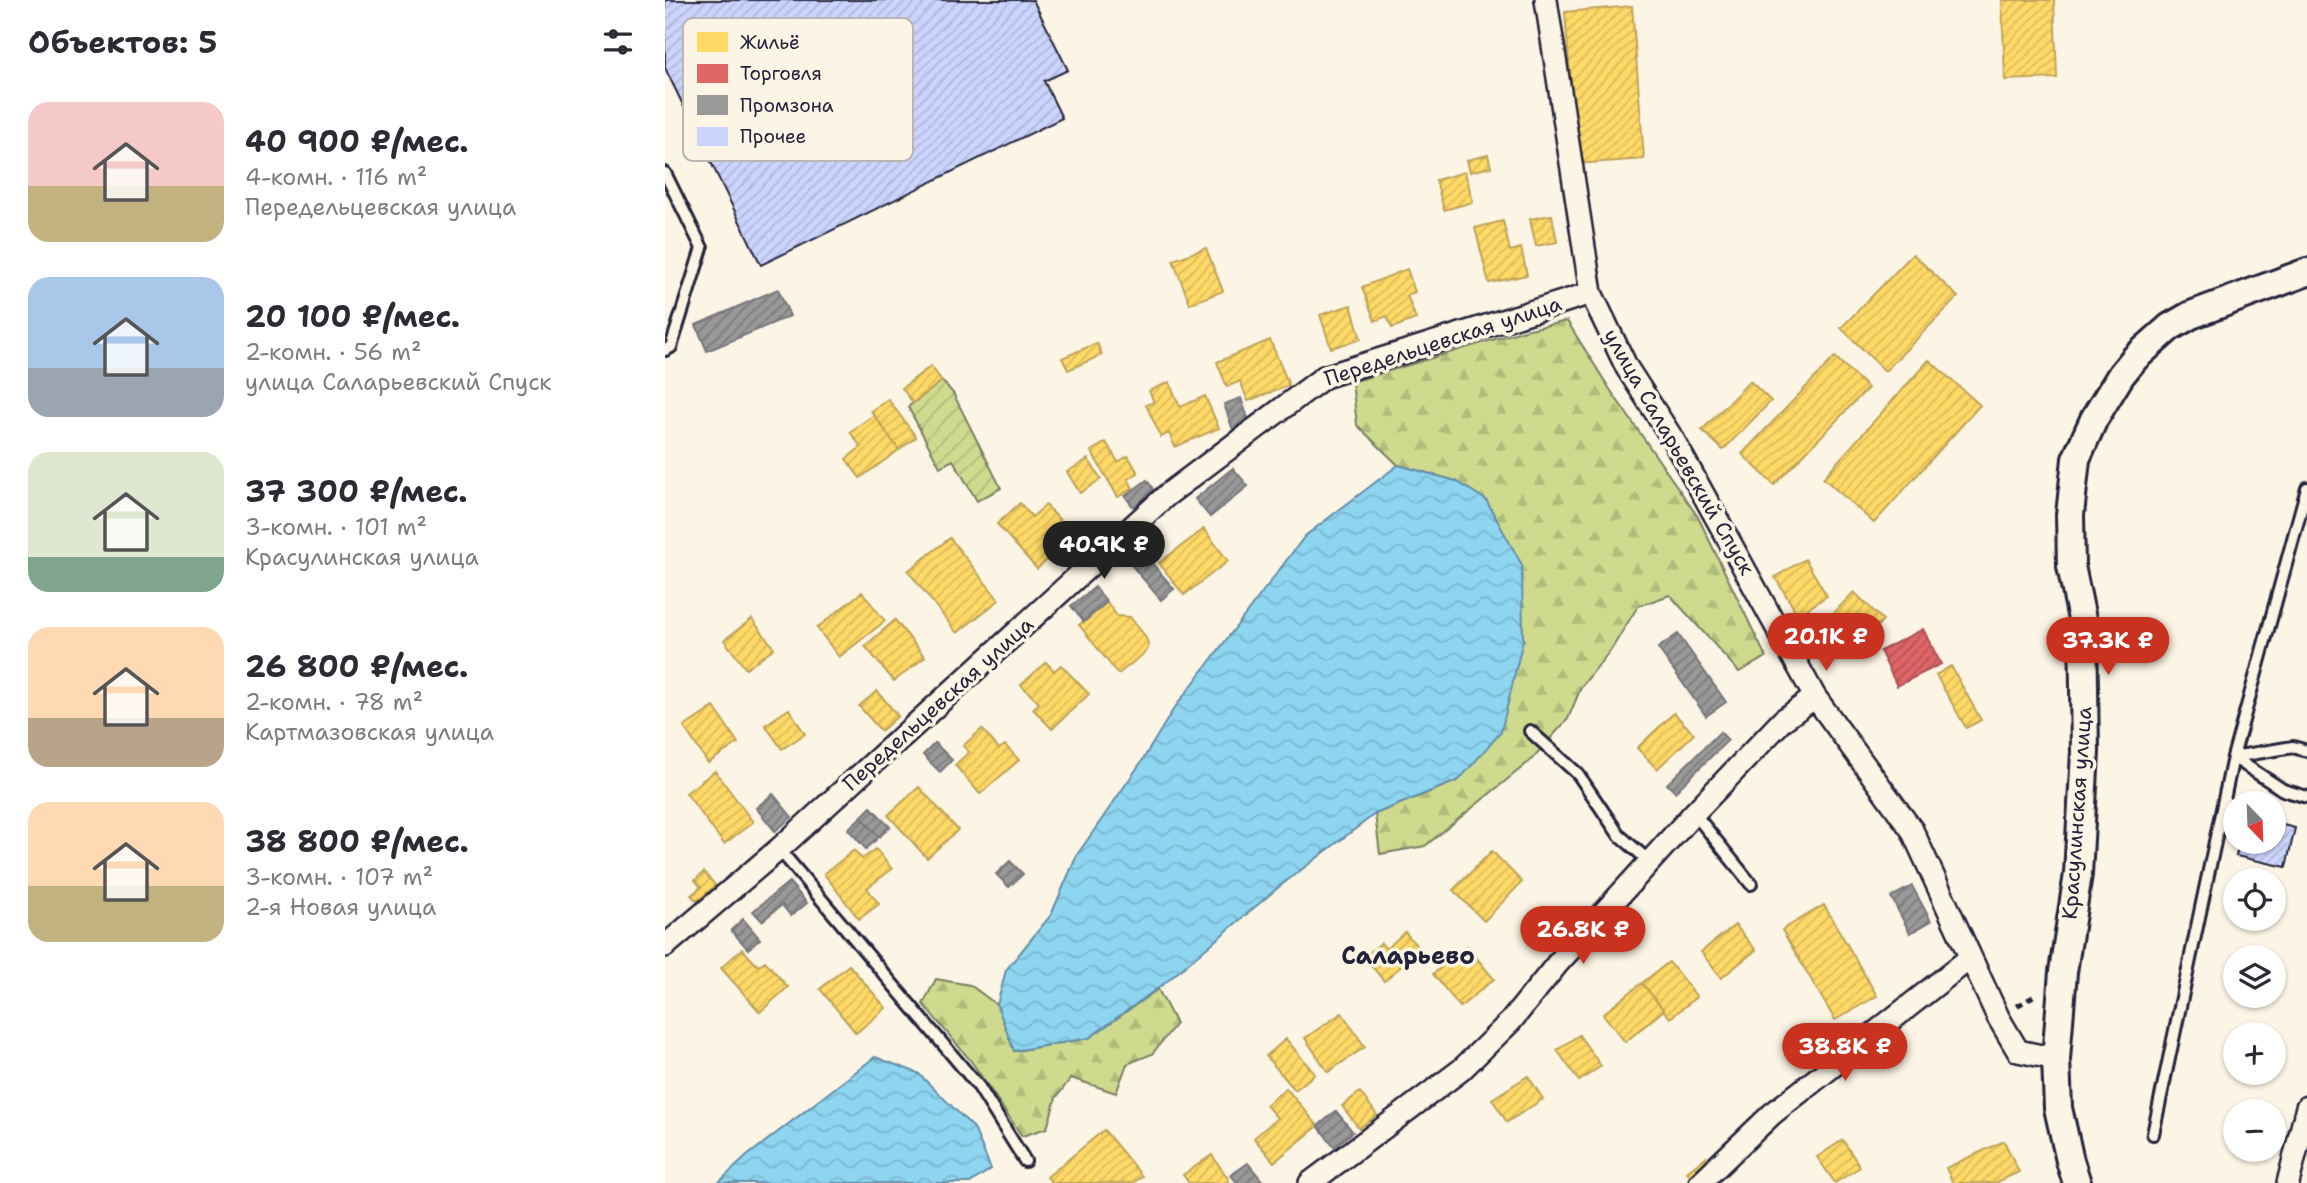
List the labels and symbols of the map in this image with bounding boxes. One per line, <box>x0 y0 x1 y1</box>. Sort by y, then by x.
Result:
legend <box>683 18 913 161</box>
text: Жильё <box>740 30 800 55</box>
text: Торговля <box>740 61 822 86</box>
text: Промзона <box>740 93 834 118</box>
text: Прочее <box>740 124 806 149</box>
street label: Передельцевская улица <box>1321 289 1565 393</box>
street label: улица Саларьевский Спуск <box>1597 324 1761 580</box>
pin: 40.9K ₽ <box>1039 522 1169 581</box>
street label: Передельцевская улица <box>837 611 1039 797</box>
pin: 20.1K ₽ <box>1761 614 1891 673</box>
pin: 37.3K ₽ <box>2043 618 2173 677</box>
street label: Красулинская улица <box>2056 706 2098 920</box>
north arrow <box>2223 791 2285 854</box>
pin: 26.8K ₽ <box>1518 906 1648 966</box>
district label: Саларьево <box>1341 940 1475 972</box>
pin: 38.8K ₽ <box>1780 1024 1910 1083</box>

